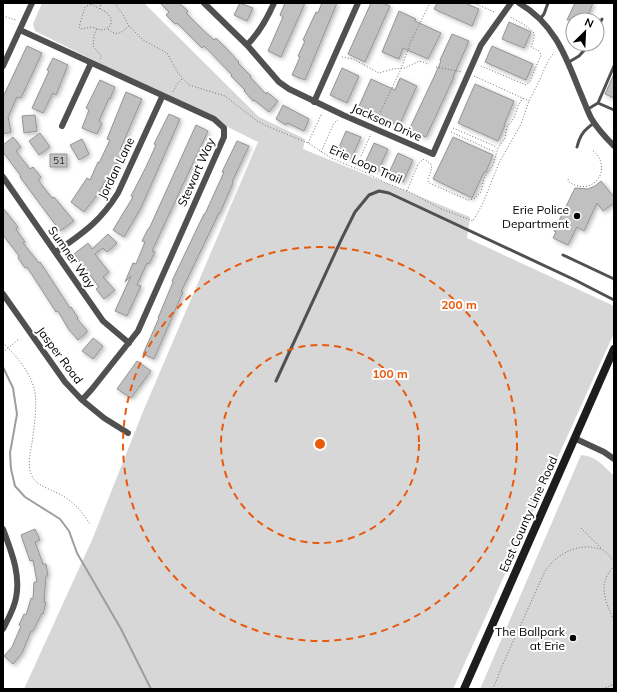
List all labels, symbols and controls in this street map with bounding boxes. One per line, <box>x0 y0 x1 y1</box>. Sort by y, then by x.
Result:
north arrow <box>565 12 605 52</box>
text: N <box>582 15 596 31</box>
street label: Jackson Drive <box>350 100 424 144</box>
street label: Jordan Lane <box>95 135 137 201</box>
street label: Stewart Way <box>174 135 218 209</box>
street label: Erie Loop Trail <box>327 141 405 187</box>
house number: 51 <box>53 154 65 167</box>
place label: Erie Police Department <box>502 202 569 231</box>
marker: Erie Police Department <box>572 211 582 221</box>
street label: Sumner Way <box>45 223 99 291</box>
text: 200 m <box>441 297 477 312</box>
street label: Jasper Road <box>34 323 86 387</box>
text: 100 m <box>372 366 408 381</box>
centre of rings <box>313 437 327 451</box>
street label: East County Line Road <box>496 454 560 574</box>
place label: The Ballpark at Erie <box>495 624 566 653</box>
marker: The Ballpark at Erie <box>568 633 578 643</box>

